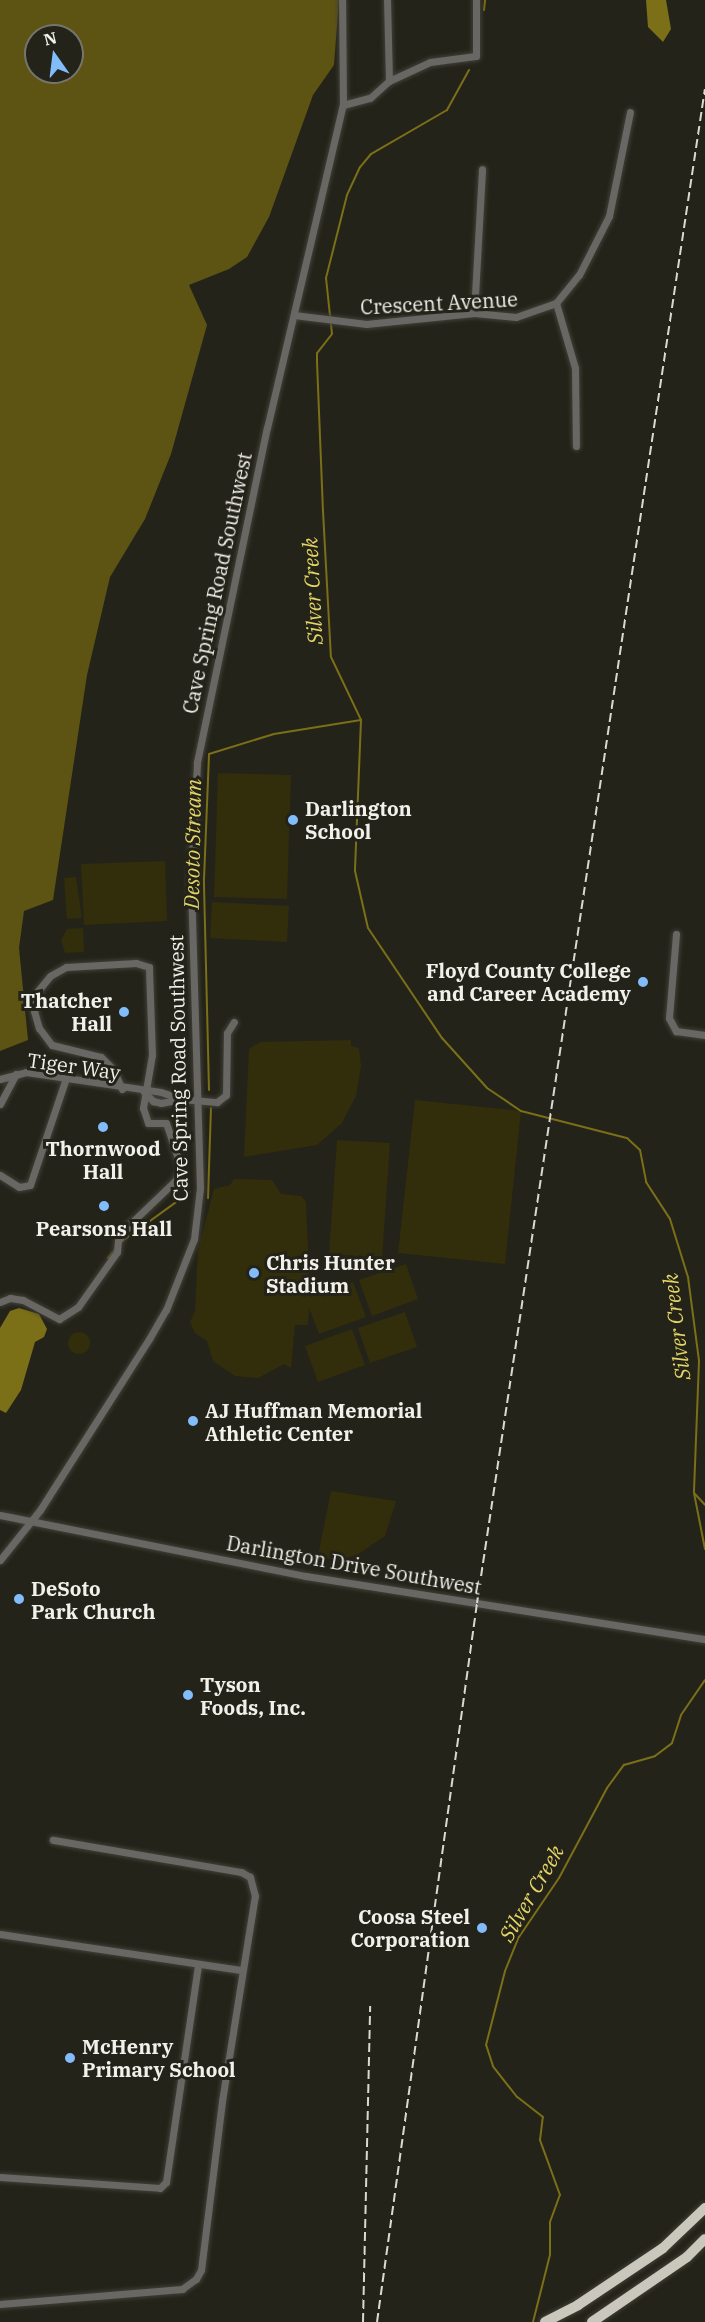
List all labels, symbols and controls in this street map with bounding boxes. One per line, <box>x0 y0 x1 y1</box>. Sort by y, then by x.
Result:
north arrow <box>24 24 84 84</box>
text: N <box>42 27 59 50</box>
street label: Crescent Avenue <box>360 287 518 319</box>
street label: Cave Spring Road Southwest <box>178 450 256 716</box>
water label: Silver Creek <box>297 537 327 645</box>
water label: Desoto Stream <box>178 779 206 909</box>
place label: Darlington School <box>305 796 412 843</box>
marker: Darlington School <box>286 813 300 827</box>
street label: Cave Spring Road Southwest <box>164 935 192 1201</box>
place label: Floyd County College and Career Academy <box>426 958 631 1005</box>
marker: Floyd County College and Career Academy <box>636 975 650 989</box>
place label: Thatcher Hall <box>21 988 112 1035</box>
marker: Thatcher Hall <box>117 1005 131 1019</box>
street label: Tiger Way <box>26 1048 122 1084</box>
marker: Thornwood Hall <box>96 1120 110 1134</box>
place label: Thornwood Hall <box>45 1136 161 1183</box>
marker: Pearsons Hall <box>97 1199 111 1213</box>
place label: Pearsons Hall <box>36 1216 172 1240</box>
place label: Chris Hunter Stadium <box>266 1250 395 1297</box>
marker: Chris Hunter Stadium <box>247 1266 261 1280</box>
water label: Silver Creek <box>657 1272 695 1382</box>
place label: AJ Huffman Memorial Athletic Center <box>205 1398 422 1445</box>
marker: AJ Huffman Memorial Athletic Center <box>186 1414 200 1428</box>
street label: Darlington Drive Southwest <box>225 1531 483 1599</box>
place label: DeSoto Park Church <box>31 1576 156 1623</box>
marker: DeSoto Park Church <box>12 1592 26 1606</box>
place label: Tyson Foods, Inc. <box>200 1672 306 1719</box>
marker: Tyson Foods, Inc. <box>181 1688 195 1702</box>
water label: Silver Creek <box>493 1840 569 1946</box>
place label: Coosa Steel Corporation <box>350 1904 470 1951</box>
marker: Coosa Steel Corporation <box>475 1921 489 1935</box>
place label: McHenry Primary School <box>82 2034 236 2081</box>
marker: McHenry Primary School <box>63 2051 77 2065</box>

